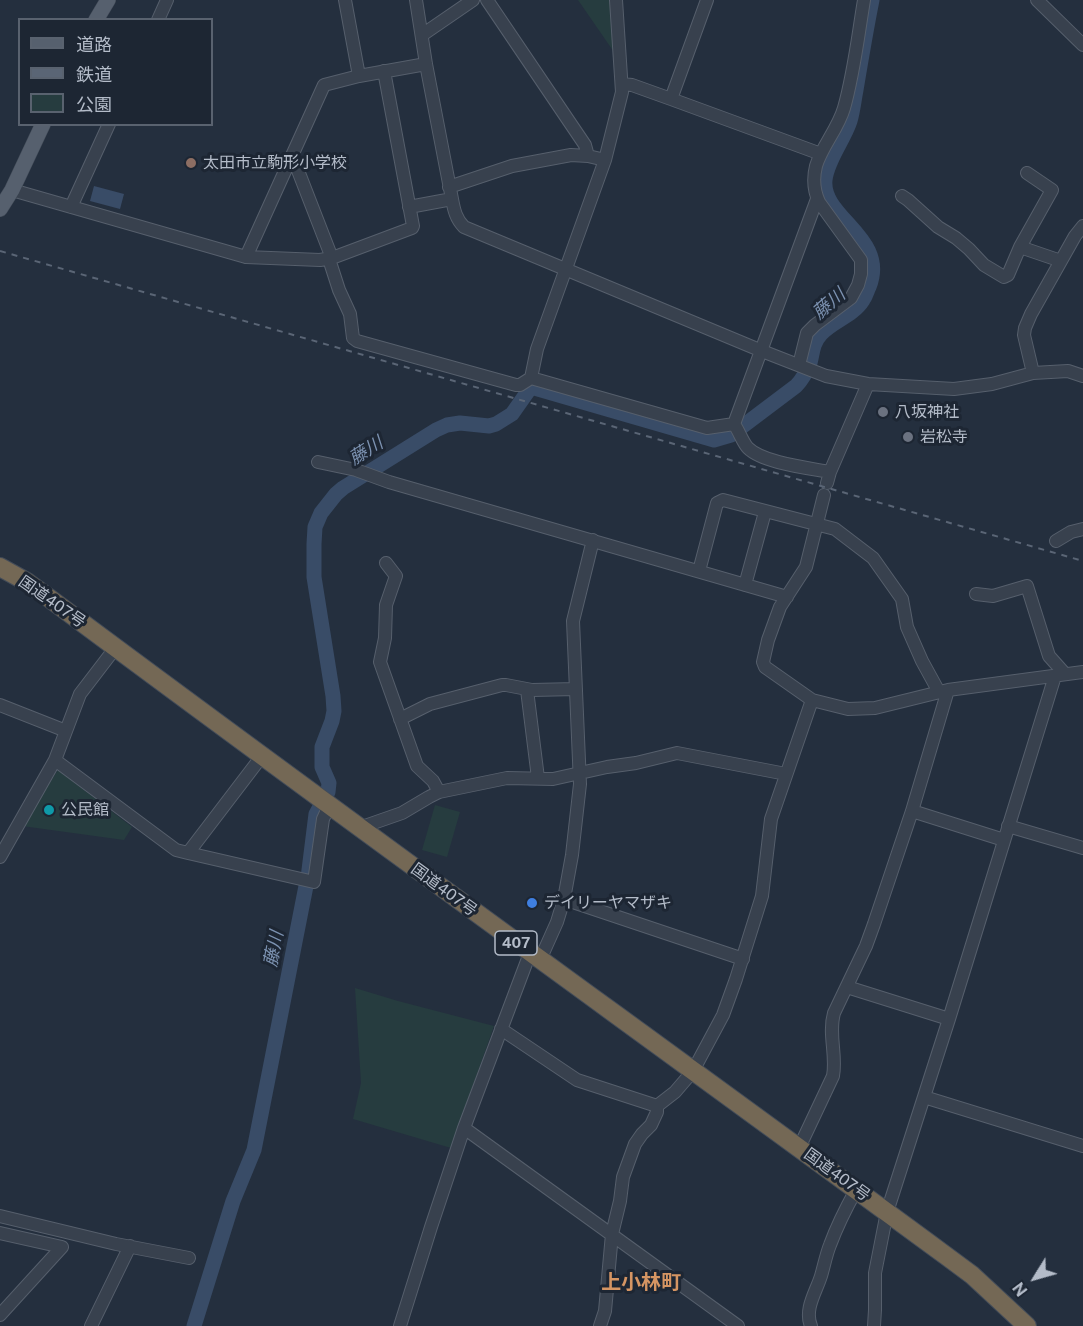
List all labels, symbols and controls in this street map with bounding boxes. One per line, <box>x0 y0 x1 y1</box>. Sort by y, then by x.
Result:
legend <box>18 18 213 126</box>
text: 道路 <box>76 34 112 55</box>
text: 鉄道 <box>76 64 112 85</box>
text: 公園 <box>76 94 112 115</box>
place label: 太田市立駒形小学校 <box>203 153 347 173</box>
marker: 太田市立駒形小学校 <box>184 156 198 170</box>
water label: 藤川 <box>808 284 850 324</box>
place label: 八坂神社 <box>895 402 959 422</box>
marker: 八坂神社 <box>876 405 890 419</box>
place label: 岩松寺 <box>920 427 968 447</box>
marker: 岩松寺 <box>901 430 915 444</box>
water label: 藤川 <box>345 432 387 470</box>
street label: 国道407号 <box>15 572 89 632</box>
place label: 公民館 <box>61 800 109 820</box>
marker: 公民館 <box>42 803 56 817</box>
street label: 国道407号 <box>407 860 481 920</box>
place label: デイリーヤマザキ <box>544 893 672 913</box>
marker: デイリーヤマザキ <box>525 896 539 910</box>
water label: 藤川 <box>260 929 288 969</box>
road number: 407 <box>495 931 537 955</box>
street label: 国道407号 <box>800 1145 874 1205</box>
north arrow <box>1005 1248 1065 1308</box>
district label: 上小林町 <box>601 1271 681 1295</box>
text: N <box>1009 1278 1032 1300</box>

